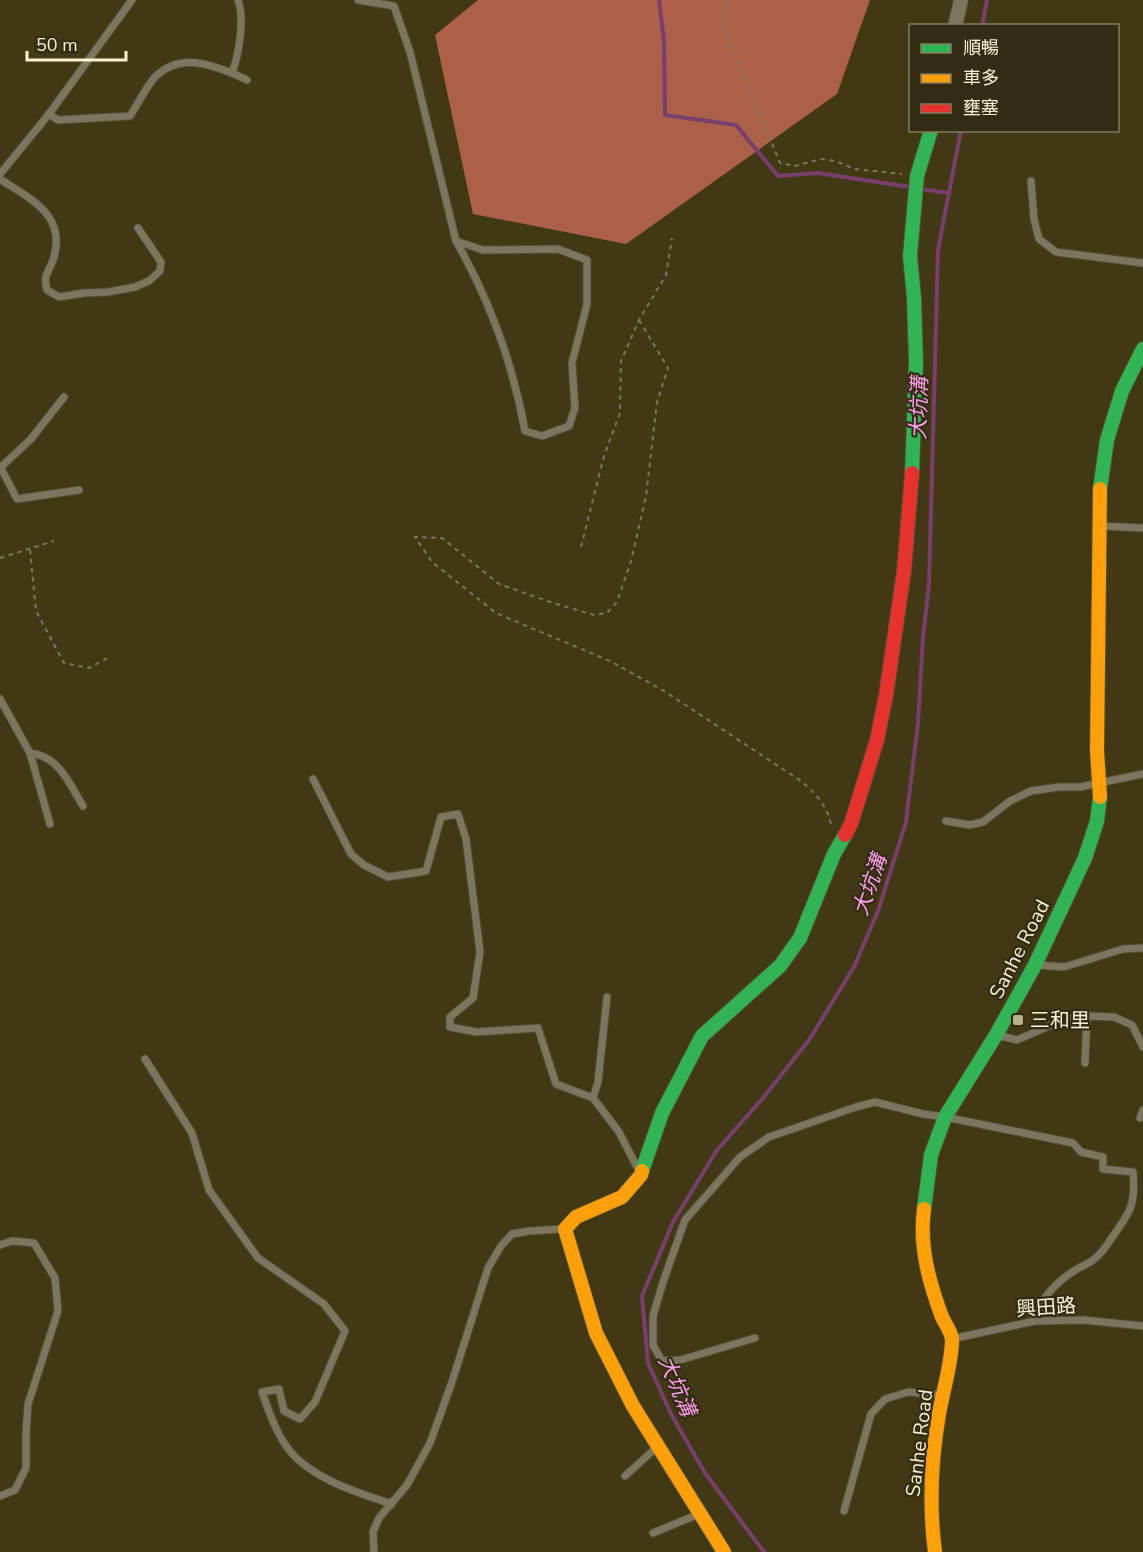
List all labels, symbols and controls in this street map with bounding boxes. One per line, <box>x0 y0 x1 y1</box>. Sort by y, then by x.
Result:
scale bar <box>27 24 126 62</box>
legend <box>909 24 1119 132</box>
text: 50 m <box>36 33 78 57</box>
text: 順暢 <box>963 36 999 60</box>
text: 車多 <box>963 66 999 90</box>
text: 壅塞 <box>963 96 999 120</box>
water label: 大坑溝 <box>904 373 934 440</box>
water label: 大坑溝 <box>847 848 894 919</box>
street label: Sanhe Road <box>983 895 1056 1003</box>
place label: 三和里 <box>1030 1007 1090 1034</box>
marker: 三和里 <box>1011 1013 1025 1027</box>
street label: 興田路 <box>1015 1292 1077 1323</box>
water label: 大坑溝 <box>652 1352 703 1423</box>
street label: Sanhe Road <box>900 1388 939 1498</box>

